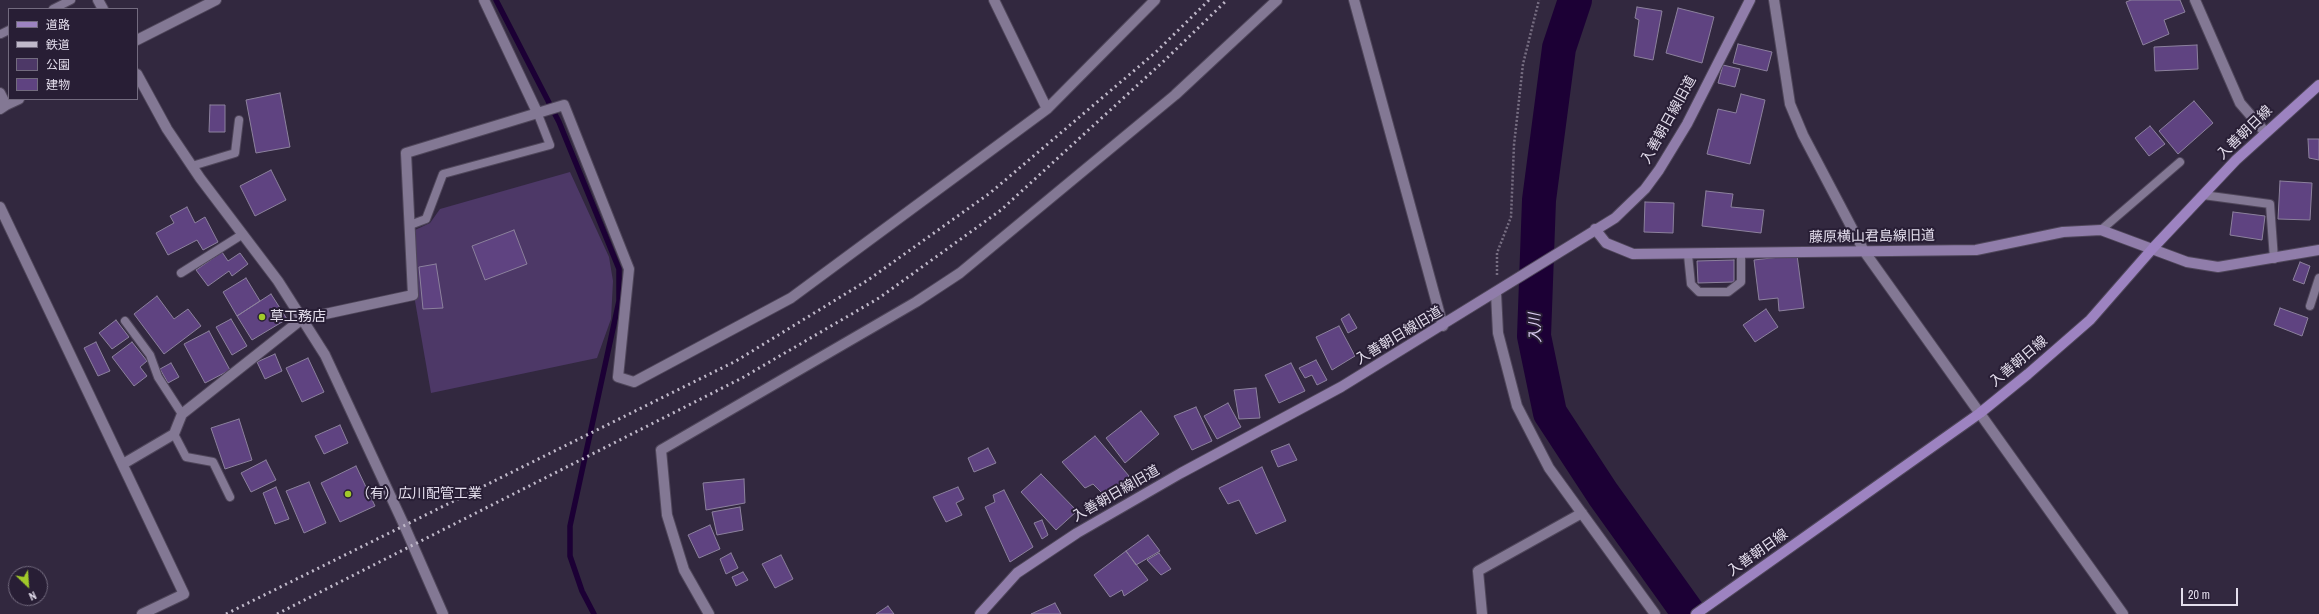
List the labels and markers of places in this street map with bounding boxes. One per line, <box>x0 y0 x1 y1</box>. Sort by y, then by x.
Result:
place label: 草工務店 <box>270 309 326 325</box>
marker: 草工務店 <box>257 312 267 322</box>
place label: （有）広川配管工業 <box>356 486 482 502</box>
marker: （有）広川配管工業 <box>343 489 353 499</box>

